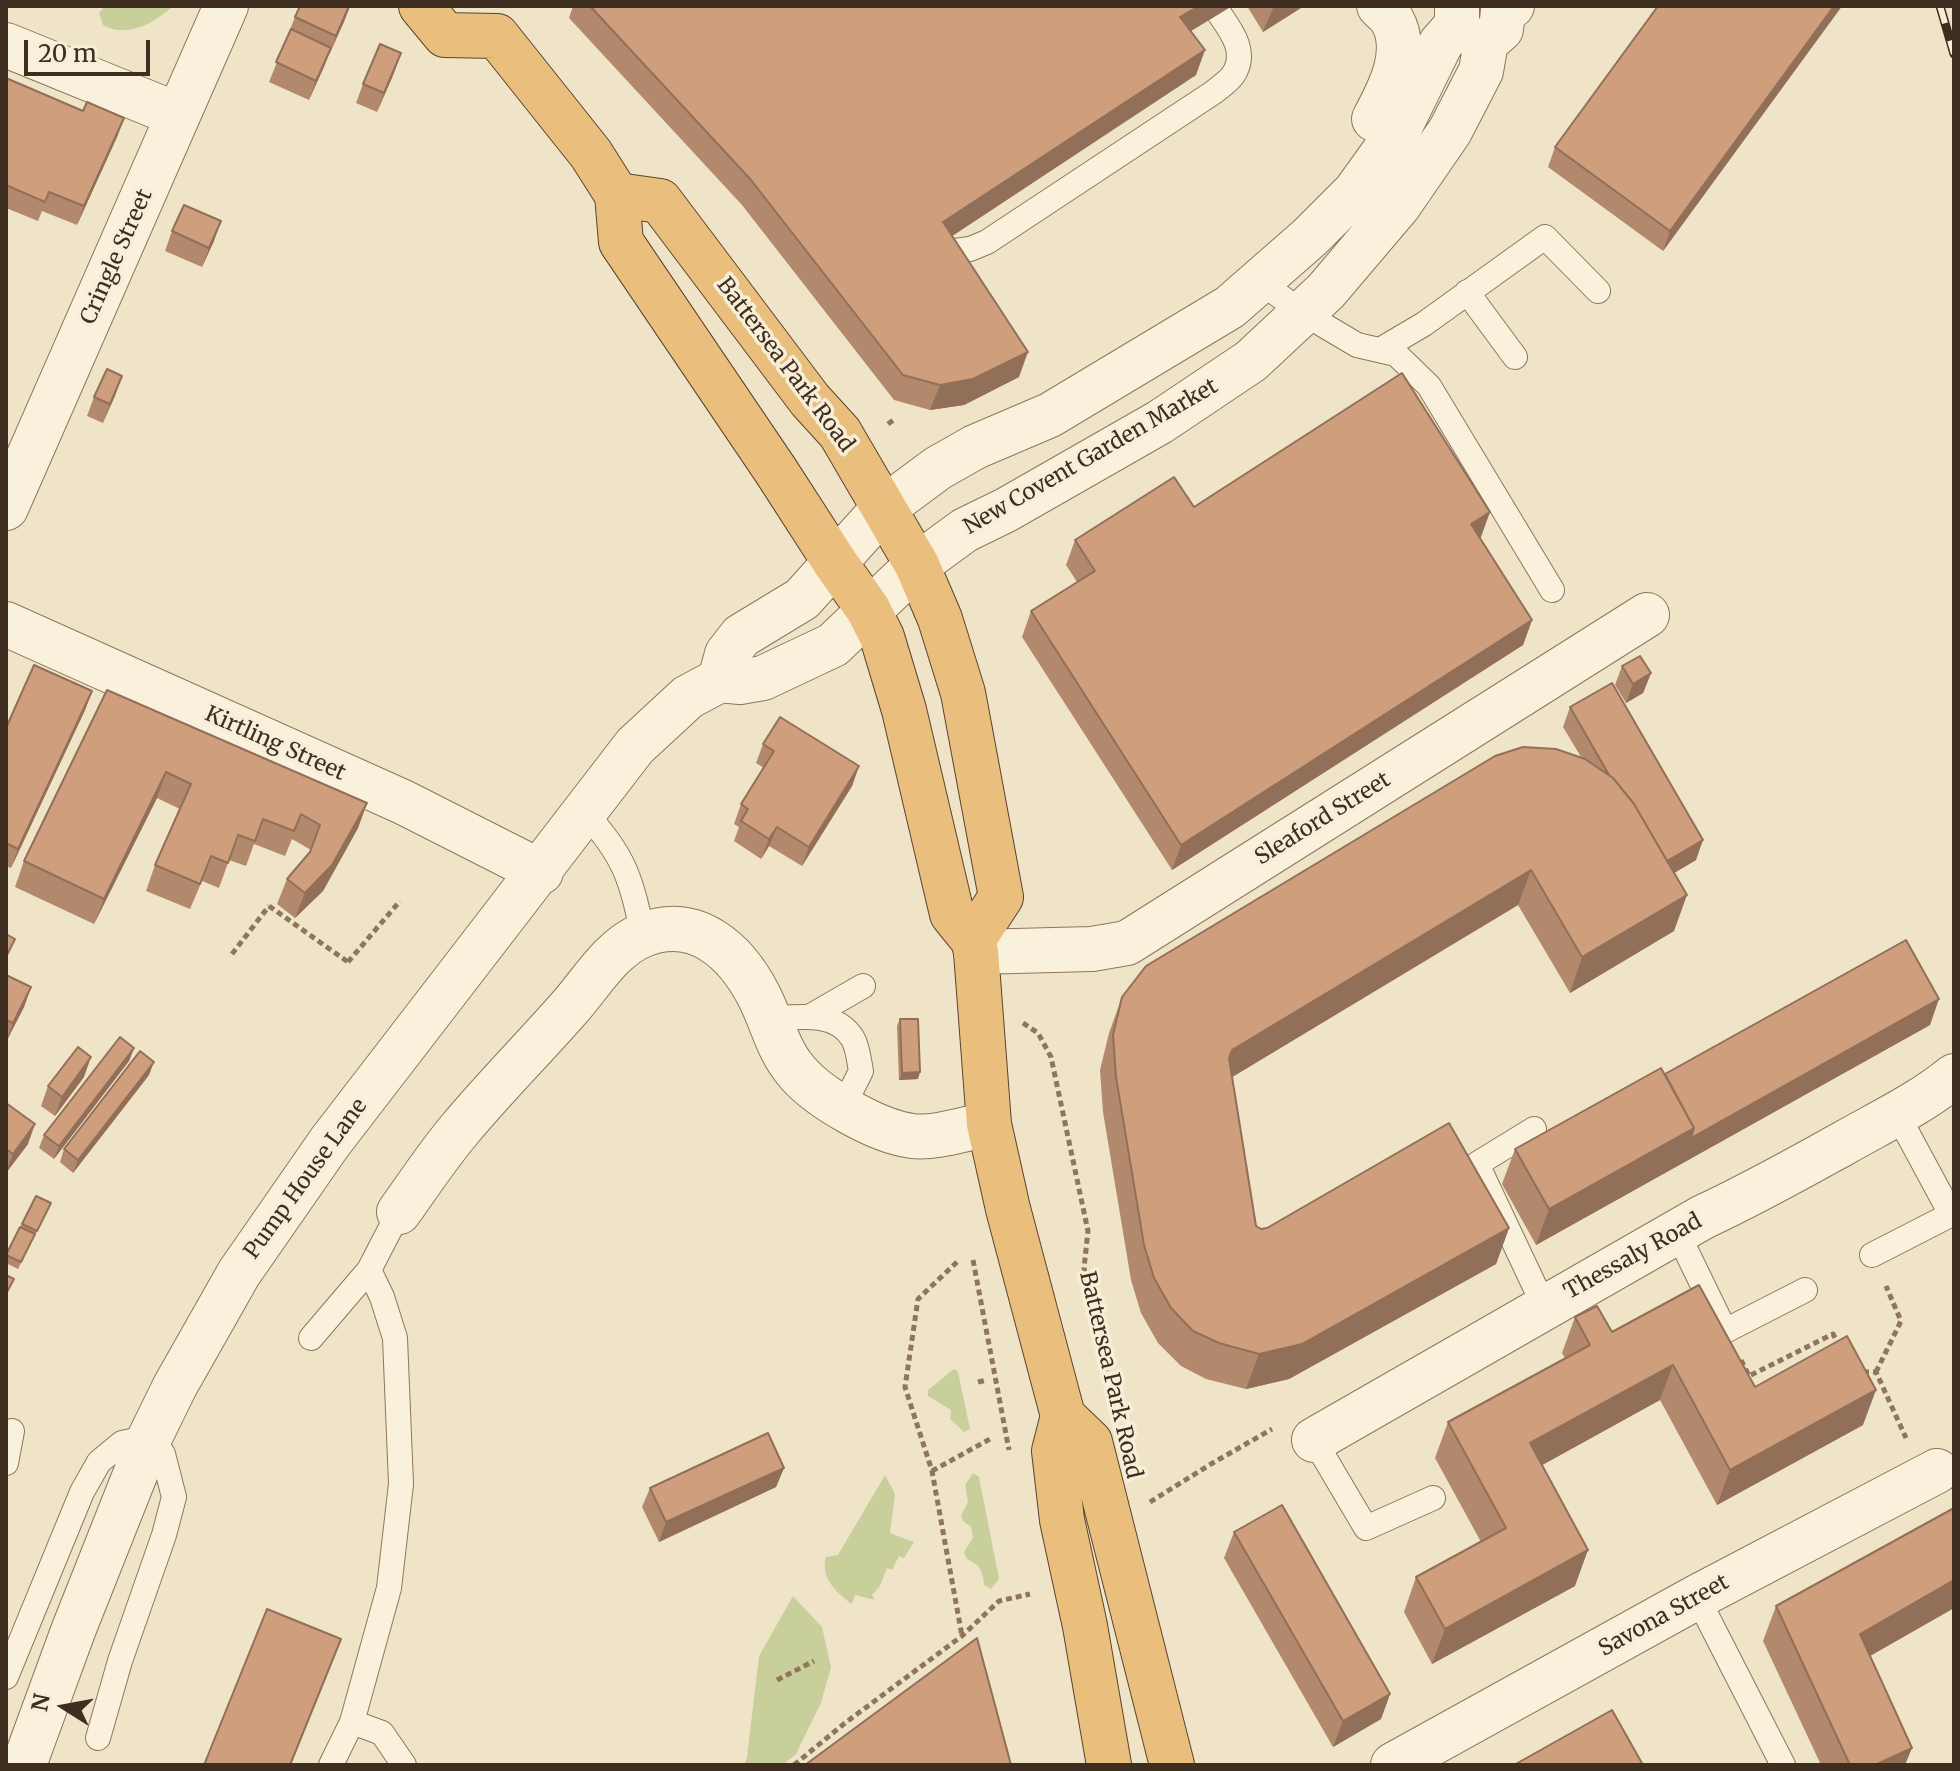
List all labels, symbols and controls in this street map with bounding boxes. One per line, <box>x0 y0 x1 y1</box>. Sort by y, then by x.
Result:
scale bar <box>28 24 154 74</box>
text: 20 m <box>38 38 97 69</box>
street label: Cringle Street <box>75 185 159 329</box>
street label: Battersea Park Road <box>711 272 859 458</box>
street label: New Covent Garden Market <box>959 373 1223 541</box>
street label: Kirtling Street <box>201 701 349 787</box>
street label: Sleaford Street <box>1251 767 1395 871</box>
street label: Pump House Lane <box>239 1094 373 1264</box>
street label: Thessaly Road <box>1560 1208 1706 1306</box>
street label: Battersea Park Road <box>1073 1269 1147 1481</box>
street label: Savona Street <box>1594 1569 1734 1663</box>
north arrow <box>24 1667 104 1747</box>
text: N <box>25 1691 56 1714</box>

